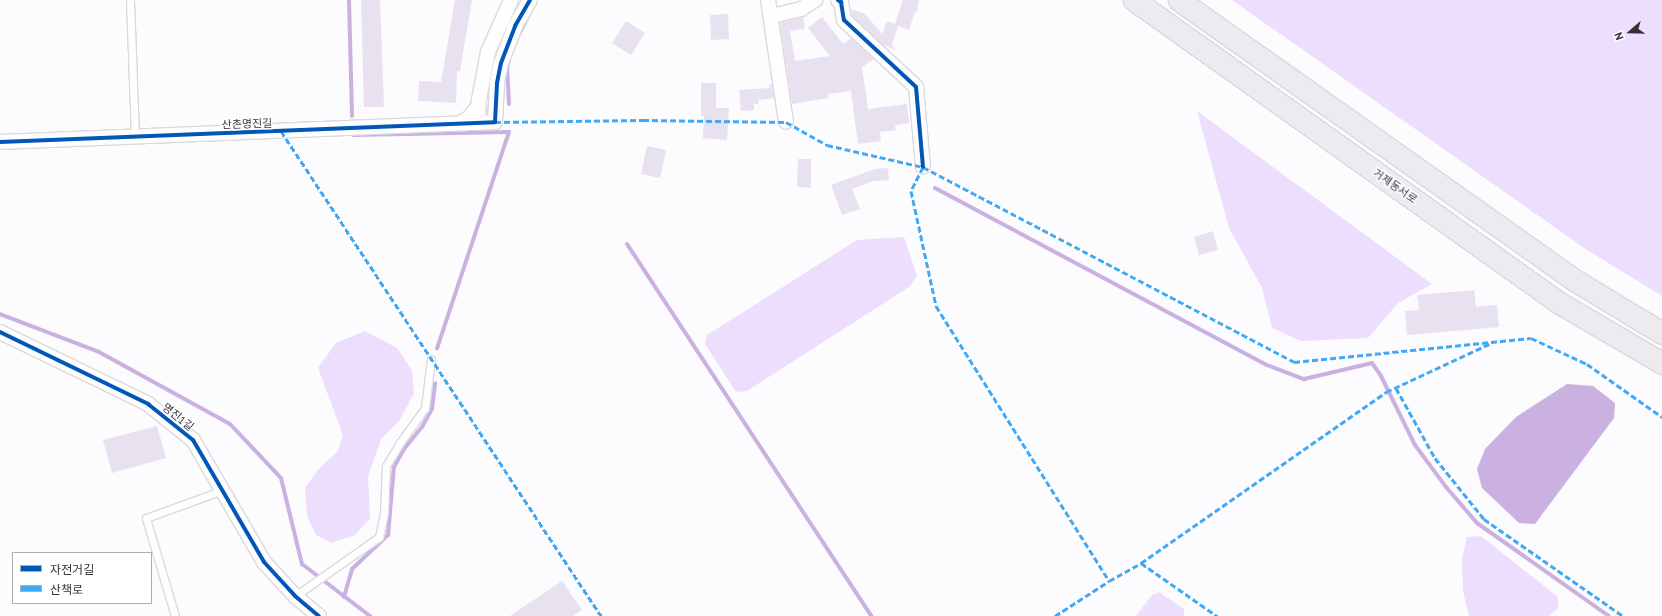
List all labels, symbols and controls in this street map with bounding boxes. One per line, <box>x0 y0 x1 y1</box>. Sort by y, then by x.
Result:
north arrow <box>1610 12 1650 52</box>
text: N <box>1611 30 1627 42</box>
street label: 산촌명진길 <box>221 117 273 131</box>
street label: 거제동서로 <box>1370 166 1420 206</box>
street label: 명진1길 <box>160 400 196 434</box>
legend <box>12 552 152 604</box>
text: 자전거길 <box>50 562 94 577</box>
text: 산책로 <box>50 582 83 597</box>

